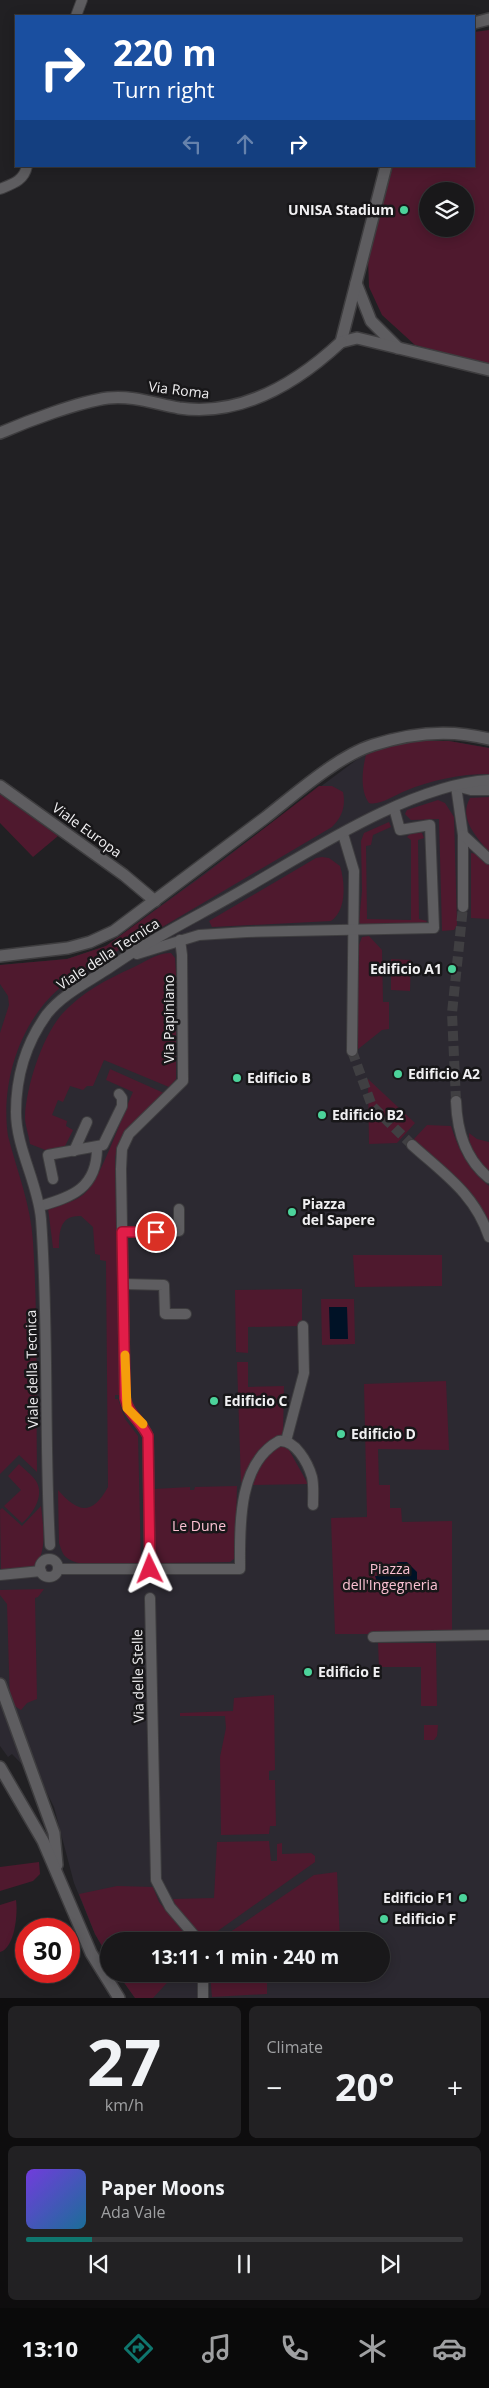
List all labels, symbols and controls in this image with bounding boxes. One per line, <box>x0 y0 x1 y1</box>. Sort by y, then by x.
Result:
text: 220 m <box>113 29 217 76</box>
icon: right <box>30 35 95 100</box>
text: Turn right <box>113 74 215 104</box>
icon: left <box>178 130 206 158</box>
icon: ahead <box>231 130 259 158</box>
icon: right <box>284 130 312 158</box>
map controls <box>419 182 474 237</box>
button: layers <box>419 182 474 237</box>
place label: UNISA Stadium <box>288 200 394 219</box>
marker: UNISA Stadium <box>398 204 410 216</box>
street label: Via Roma <box>148 376 211 403</box>
street label: Viale Europa <box>49 798 126 861</box>
street label: Viale della Tecnica <box>53 913 163 994</box>
place label: Edificio A1 <box>370 959 442 978</box>
marker: Edificio A1 <box>446 963 458 975</box>
street label: Via Papiniano <box>159 975 178 1063</box>
place label: Edificio A2 <box>408 1064 480 1083</box>
place label: Edificio B <box>247 1068 311 1087</box>
marker: Edificio A2 <box>392 1068 404 1080</box>
marker: Edificio B <box>231 1072 243 1084</box>
place label: Edificio B2 <box>332 1105 404 1124</box>
marker: Edificio B2 <box>316 1109 328 1121</box>
place label: Piazza del Sapere <box>302 1194 375 1229</box>
marker: Piazza del Sapere <box>286 1206 298 1218</box>
pin <box>135 1211 177 1253</box>
icon: arrive <box>142 1218 170 1246</box>
street label: Viale della Tecnica <box>21 1310 42 1428</box>
place label: Edificio C <box>224 1391 287 1410</box>
marker: Edificio C <box>208 1395 220 1407</box>
place label: Edificio D <box>351 1424 416 1443</box>
marker: Edificio D <box>335 1428 347 1440</box>
park label: Le Dune <box>172 1516 226 1535</box>
position arrow <box>123 1542 175 1594</box>
park label: Piazza dell'Ingegneria <box>342 1559 438 1594</box>
street label: Via delle Stelle <box>127 1629 148 1723</box>
place label: Edificio E <box>318 1662 380 1681</box>
marker: Edificio E <box>302 1666 314 1678</box>
place label: Edificio F1 <box>383 1888 453 1907</box>
marker: Edificio F1 <box>457 1892 469 1904</box>
place label: Edificio F <box>394 1909 456 1928</box>
marker: Edificio F <box>378 1913 390 1925</box>
speed limit sign: 30 <box>15 1918 80 1983</box>
text: 13:11 · 1 min · 240 m <box>151 1944 339 1970</box>
text: 27 <box>87 2017 161 2105</box>
text: Climate <box>267 2036 323 2058</box>
text: 20° <box>335 2060 395 2112</box>
text: − <box>267 2068 283 2106</box>
text: + <box>447 2068 463 2106</box>
text: km/h <box>105 2094 144 2116</box>
text: Paper Moons <box>101 2175 225 2201</box>
text: Ada Vale <box>101 2201 165 2223</box>
icon: previous <box>85 2250 113 2278</box>
icon: pause <box>230 2250 258 2278</box>
icon: next <box>376 2250 404 2278</box>
icon: directions <box>121 2331 156 2366</box>
icon: music <box>199 2331 234 2366</box>
icon: phone <box>277 2331 312 2366</box>
icon: climate <box>355 2331 390 2366</box>
icon: car <box>432 2331 467 2366</box>
text: 13:10 <box>21 2333 78 2363</box>

